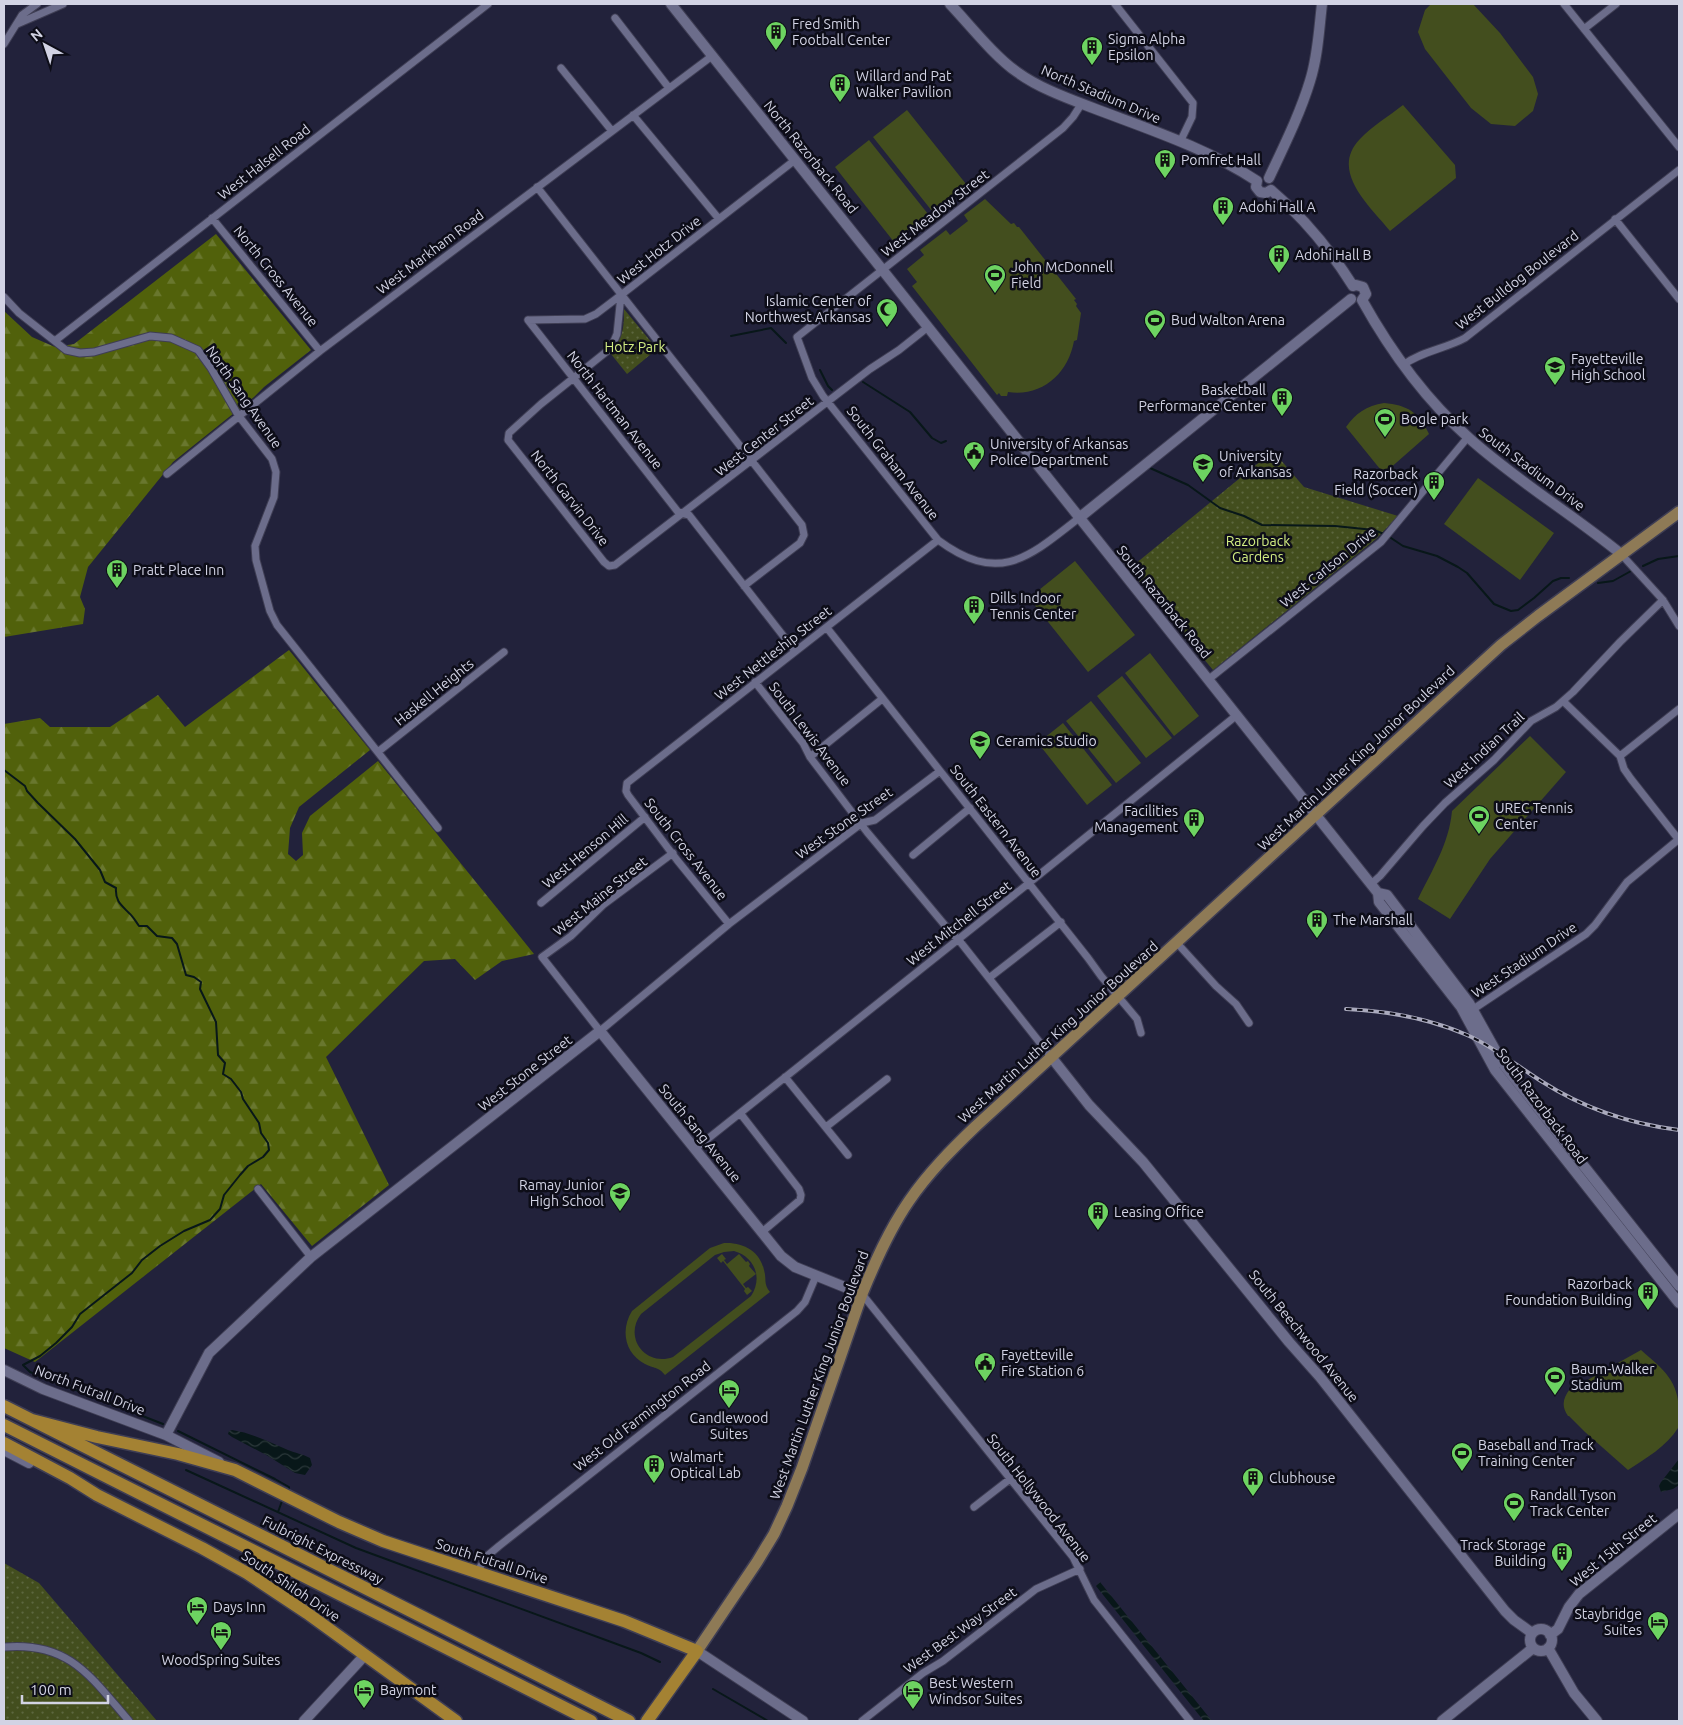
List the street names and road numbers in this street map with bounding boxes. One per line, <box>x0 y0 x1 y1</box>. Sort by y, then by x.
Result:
street label: North Stadium Drive <box>1039 62 1163 126</box>
street label: North Razorback Road <box>761 97 861 217</box>
street label: West Halsell Road <box>215 121 313 203</box>
street label: West Meadow Street <box>878 166 992 260</box>
street label: West Markham Road <box>373 207 487 297</box>
street label: West Hotz Drive <box>614 212 704 288</box>
street label: North Cross Avenue <box>231 222 321 330</box>
street label: West Bulldog Boulevard <box>1453 227 1581 333</box>
street label: North Sang Avenue <box>203 343 285 451</box>
street label: North Hartman Avenue <box>564 348 666 472</box>
street label: West Center Street <box>712 392 817 479</box>
street label: South Graham Avenue <box>844 403 942 523</box>
street label: South Stadium Drive <box>1476 424 1588 514</box>
street label: North Garvin Drive <box>528 447 612 549</box>
street label: West Carlson Drive <box>1277 523 1379 611</box>
street label: South Razorback Road <box>1114 542 1214 662</box>
street label: West Nettleship Street <box>712 602 835 703</box>
street label: Haskell Heights <box>391 655 477 729</box>
street label: West Martin Luther King Junior Boulevard <box>1254 662 1458 854</box>
street label: South Lewis Avenue <box>766 679 854 789</box>
street label: West Indian Trail <box>1441 709 1528 791</box>
street label: South Eastern Avenue <box>947 762 1045 880</box>
street label: West Stone Street <box>793 783 896 862</box>
street label: South Cross Avenue <box>641 795 731 903</box>
street label: West Henson Hill <box>539 810 631 891</box>
street label: West Maine Street <box>550 853 651 939</box>
street label: West Mitchell Street <box>904 877 1015 969</box>
street label: West Stadium Drive <box>1468 919 1580 1001</box>
street label: West Martin Luther King Junior Boulevard <box>955 938 1161 1126</box>
street label: West Stone Street <box>475 1031 575 1114</box>
street label: South Razorback Road <box>1493 1045 1591 1167</box>
street label: South Sang Avenue <box>656 1081 744 1185</box>
street label: West Martin Luther King Junior Boulevard <box>766 1249 872 1501</box>
street label: South Beechwood Avenue <box>1246 1267 1362 1405</box>
street label: West Old Farmington Road <box>570 1358 714 1474</box>
street label: North Futrall Drive <box>33 1362 147 1418</box>
street label: South Hollywood Avenue <box>984 1431 1094 1565</box>
street label: West 15th Street <box>1566 1510 1660 1590</box>
street label: Fulbright Expressway <box>260 1513 386 1588</box>
street label: South Futrall Drive <box>434 1535 550 1587</box>
street label: South Shiloh Drive <box>239 1547 343 1625</box>
street label: West Best Way Street <box>900 1583 1020 1676</box>

